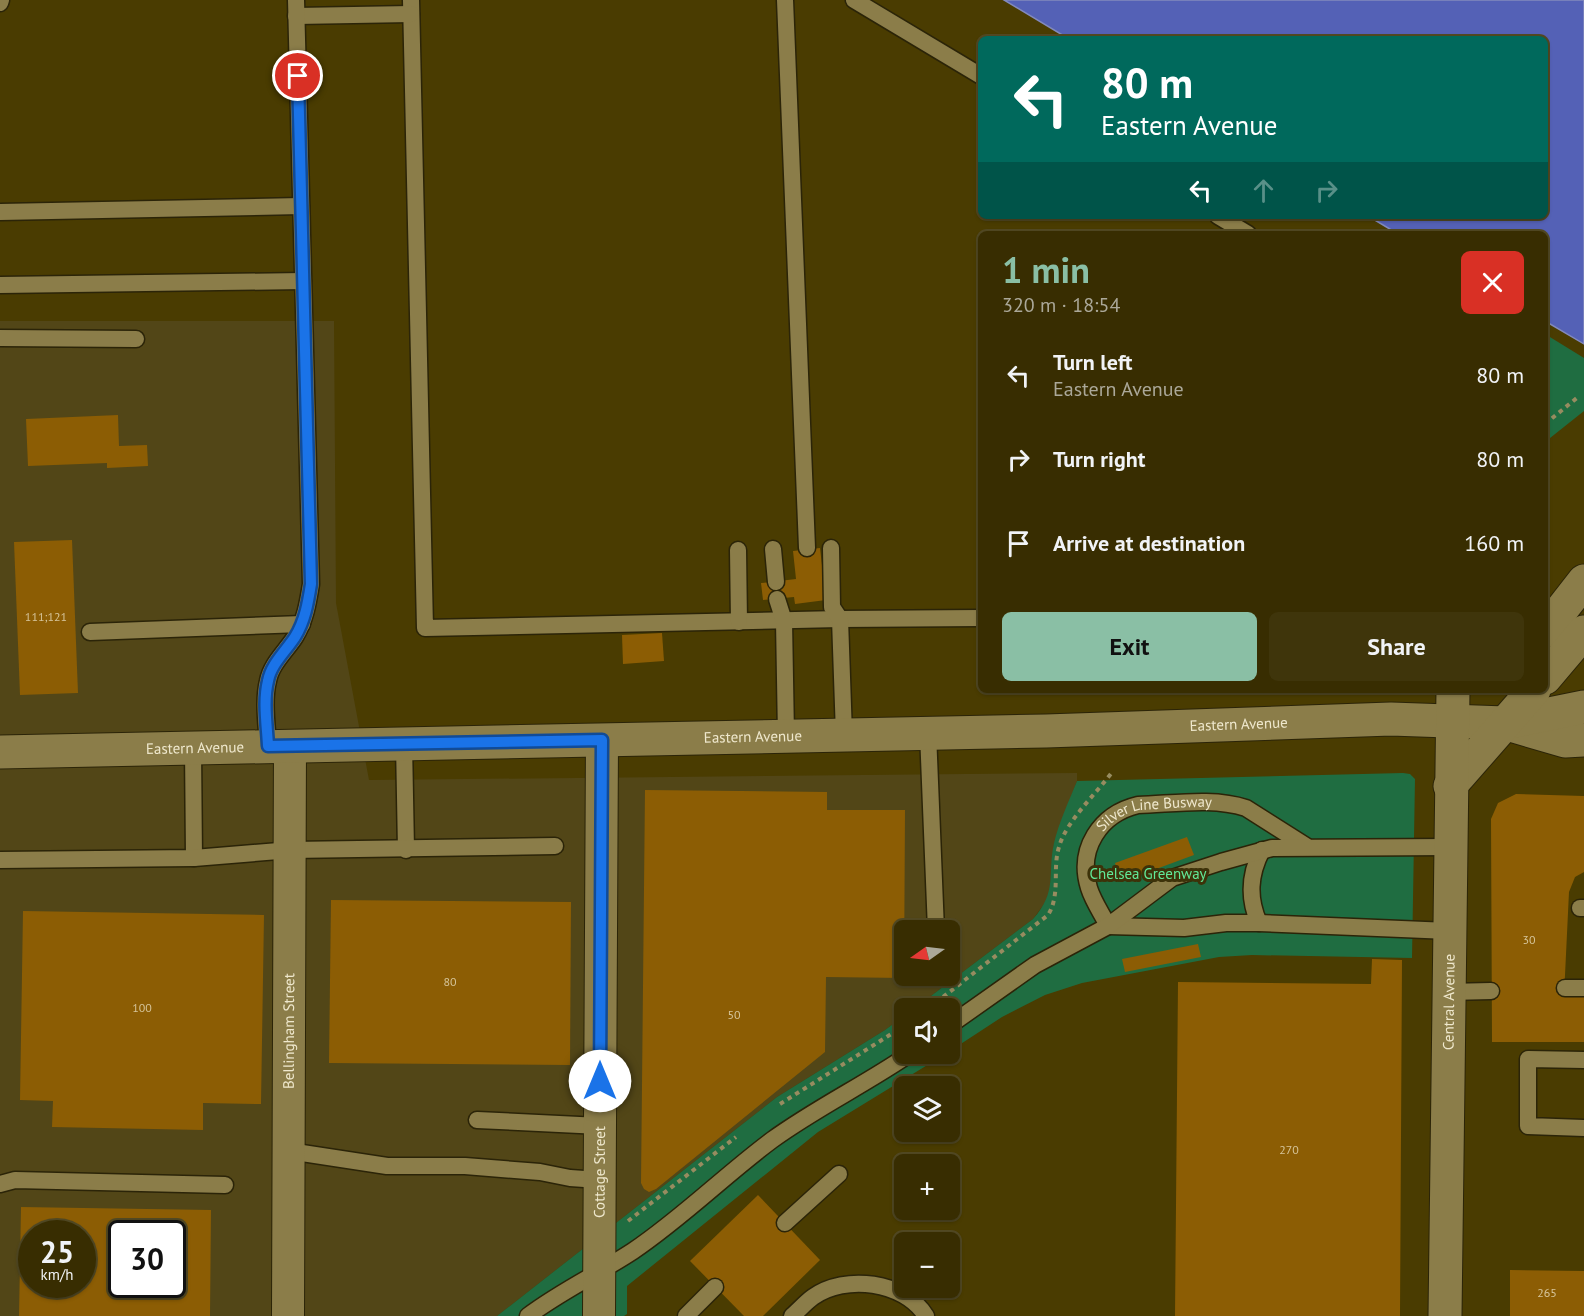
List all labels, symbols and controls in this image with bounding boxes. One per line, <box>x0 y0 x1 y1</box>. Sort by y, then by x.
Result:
pin <box>272 50 323 101</box>
text: 80 m <box>1101 55 1193 110</box>
icon: arrive <box>281 59 314 92</box>
icon: left <box>1002 60 1080 138</box>
text: Eastern Avenue <box>1101 108 1277 142</box>
icon: left <box>1184 174 1217 207</box>
icon: ahead <box>1247 174 1280 207</box>
icon: right <box>1310 174 1343 207</box>
text: 1 min <box>1002 246 1090 293</box>
button: close <box>1461 251 1524 314</box>
text: 320 m · 18:54 <box>1002 292 1120 318</box>
text: Turn left <box>1053 348 1133 376</box>
icon: left <box>1002 359 1035 392</box>
text: 80 m <box>1476 361 1524 389</box>
text: Eastern Avenue <box>1053 376 1184 402</box>
icon: right <box>1002 443 1035 476</box>
text: Turn right <box>1053 445 1145 473</box>
text: 80 m <box>1476 445 1524 473</box>
icon: arrive <box>1002 527 1035 560</box>
text: Arrive at destination <box>1053 529 1245 557</box>
text: 160 m <box>1464 529 1524 557</box>
house number: 111;121 <box>25 609 67 624</box>
button: Exit <box>1002 612 1257 681</box>
button: Share <box>1269 612 1524 681</box>
street label: Eastern Avenue <box>1189 713 1288 735</box>
street label: Eastern Avenue <box>704 726 802 747</box>
street label: Eastern Avenue <box>146 737 244 758</box>
street label: Silver Line Busway <box>1092 792 1212 835</box>
park label: Chelsea Greenway <box>1089 864 1207 883</box>
north arrow <box>894 920 960 986</box>
map controls <box>894 920 960 1298</box>
house number: 30 <box>1522 932 1536 947</box>
street label: Central Avenue <box>1438 954 1459 1050</box>
street label: Bellingham Street <box>279 973 298 1089</box>
house number: 80 <box>443 974 457 989</box>
button: sound <box>894 998 960 1064</box>
house number: 100 <box>132 1000 152 1015</box>
house number: 50 <box>727 1007 741 1022</box>
position arrow <box>568 1049 632 1113</box>
button: layers <box>894 1076 960 1142</box>
street label: Cottage Street <box>590 1126 609 1218</box>
house number: 270 <box>1279 1142 1299 1157</box>
button: + <box>894 1154 960 1220</box>
speed limit sign: 30 <box>108 1220 186 1298</box>
text: 25 <box>40 1232 74 1271</box>
button: − <box>894 1232 960 1298</box>
text: km/h <box>41 1265 73 1284</box>
house number: 265 <box>1537 1285 1557 1300</box>

